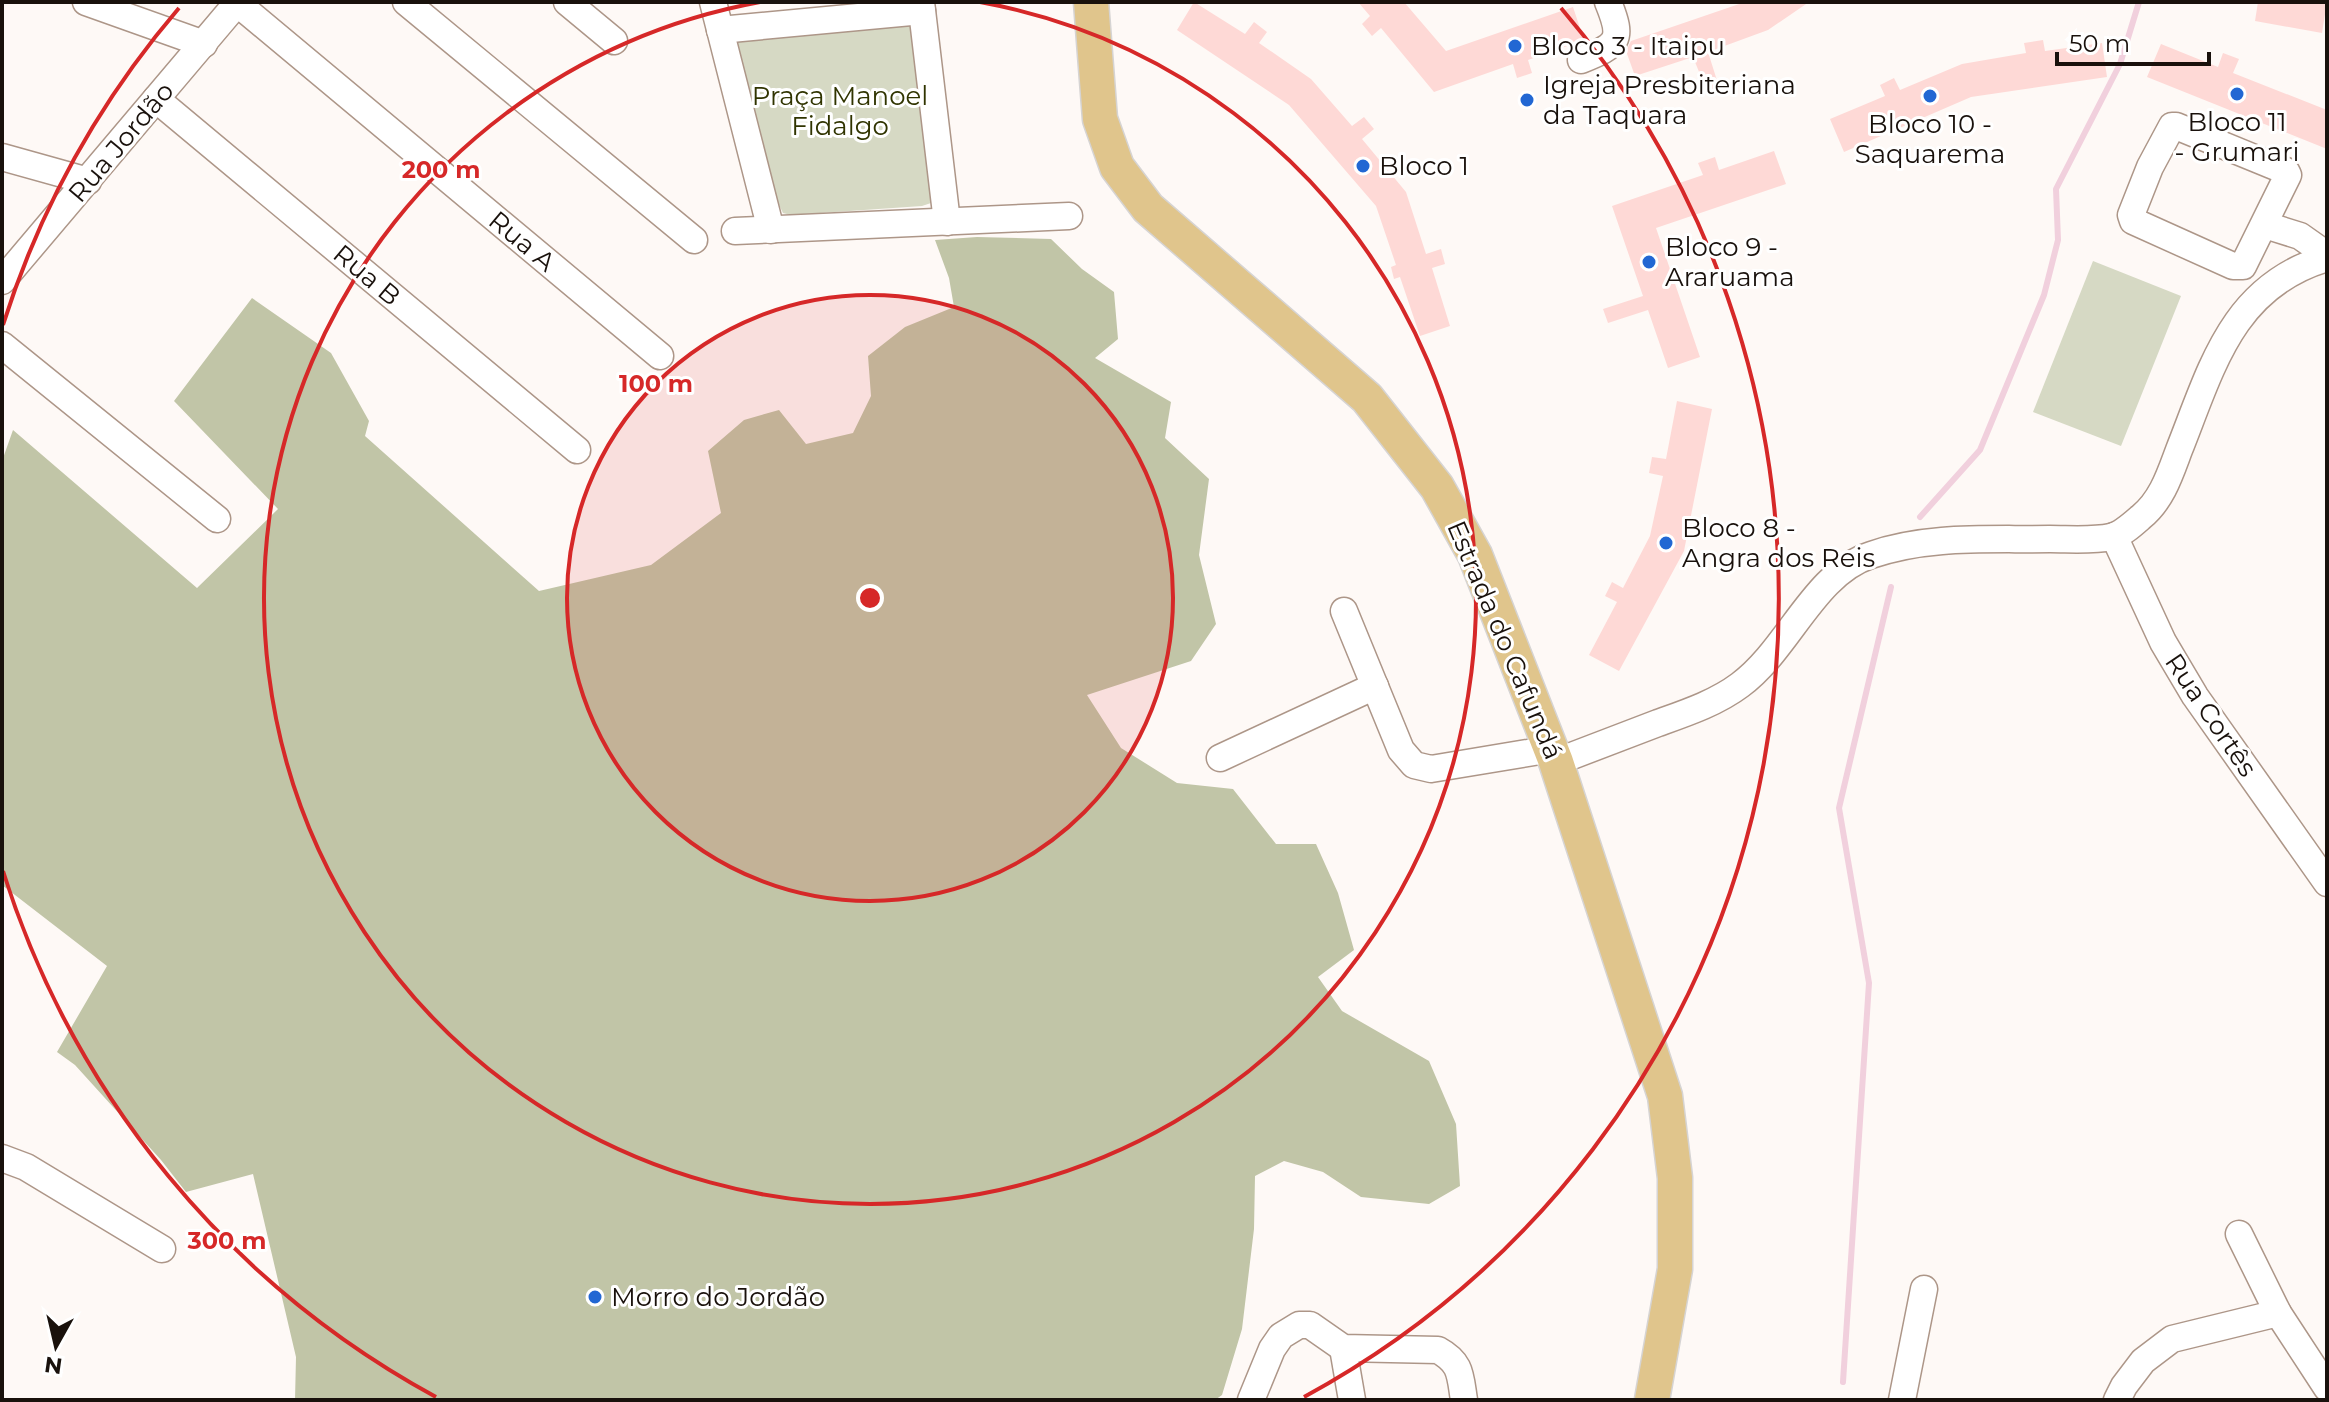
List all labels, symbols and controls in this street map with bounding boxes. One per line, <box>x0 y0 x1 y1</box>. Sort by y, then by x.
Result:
scale bar <box>2057 16 2209 66</box>
text: 50 m <box>2069 29 2130 58</box>
place label: Bloco 3 - Itaipu <box>1531 30 1725 62</box>
marker: Bloco 3 - Itaipu <box>1506 37 1524 55</box>
place label: Igreja Presbiteriana da Taquara <box>1543 69 1796 131</box>
street label: Rua Jordão <box>61 75 181 209</box>
park label: Praça Manoel Fidalgo <box>752 80 928 142</box>
marker: Bloco 11 - Grumari <box>2228 85 2246 103</box>
marker: Bloco 10 - Saquarema <box>1921 87 1939 105</box>
marker: Igreja Presbiteriana da Taquara <box>1518 91 1536 109</box>
place label: Bloco 11 - Grumari <box>2175 106 2299 168</box>
place label: Bloco 10 - Saquarema <box>1855 108 2005 170</box>
place label: Bloco 1 <box>1379 150 1469 182</box>
text: 200 m <box>402 155 480 184</box>
marker: Bloco 1 <box>1354 157 1372 175</box>
street label: Rua A <box>482 204 562 278</box>
place label: Bloco 9 - Araruama <box>1665 231 1795 293</box>
street label: Rua B <box>327 238 407 312</box>
marker: Bloco 9 - Araruama <box>1640 253 1658 271</box>
text: 100 m <box>619 369 693 398</box>
place label: Bloco 8 - Angra dos Reis <box>1682 512 1875 574</box>
street label: Estrada do Cafundá <box>1440 516 1570 764</box>
marker: Bloco 8 - Angra dos Reis <box>1657 534 1675 552</box>
centre of rings <box>856 584 884 612</box>
street label: Rua Cortês <box>2158 647 2264 783</box>
text: 300 m <box>187 1226 266 1255</box>
place label: Morro do Jordão <box>611 1281 825 1313</box>
marker: Morro do Jordão <box>586 1288 604 1306</box>
north arrow <box>16 1306 96 1386</box>
text: N <box>43 1351 64 1380</box>

